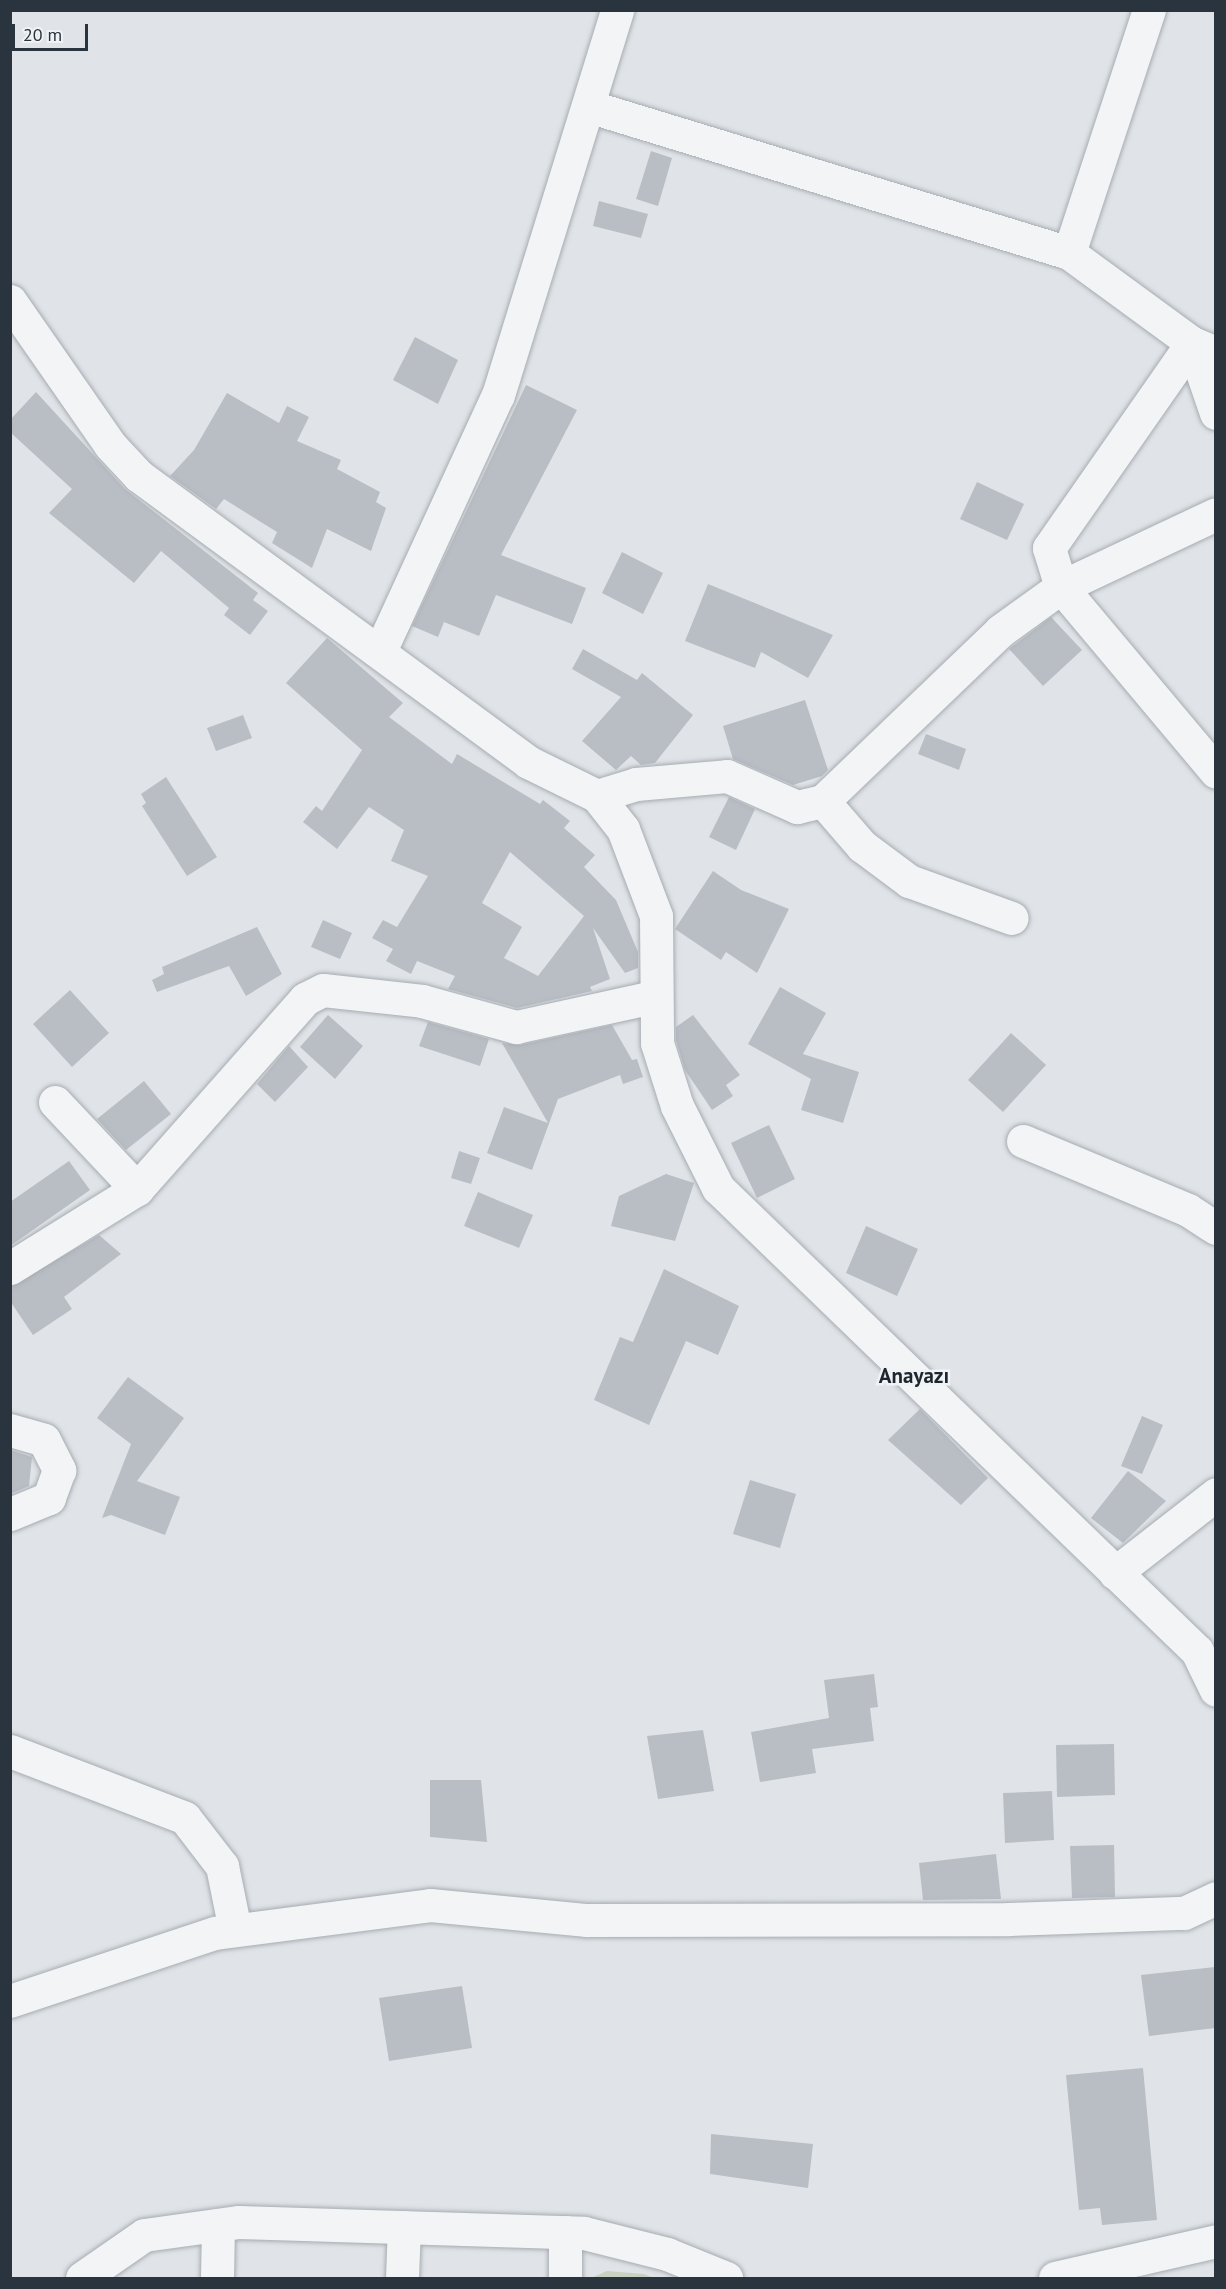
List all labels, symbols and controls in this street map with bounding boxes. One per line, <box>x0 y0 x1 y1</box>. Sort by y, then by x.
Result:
scale bar <box>15 12 92 50</box>
text: 20 m <box>23 23 62 46</box>
district label: Anayazı <box>879 1363 949 1389</box>

